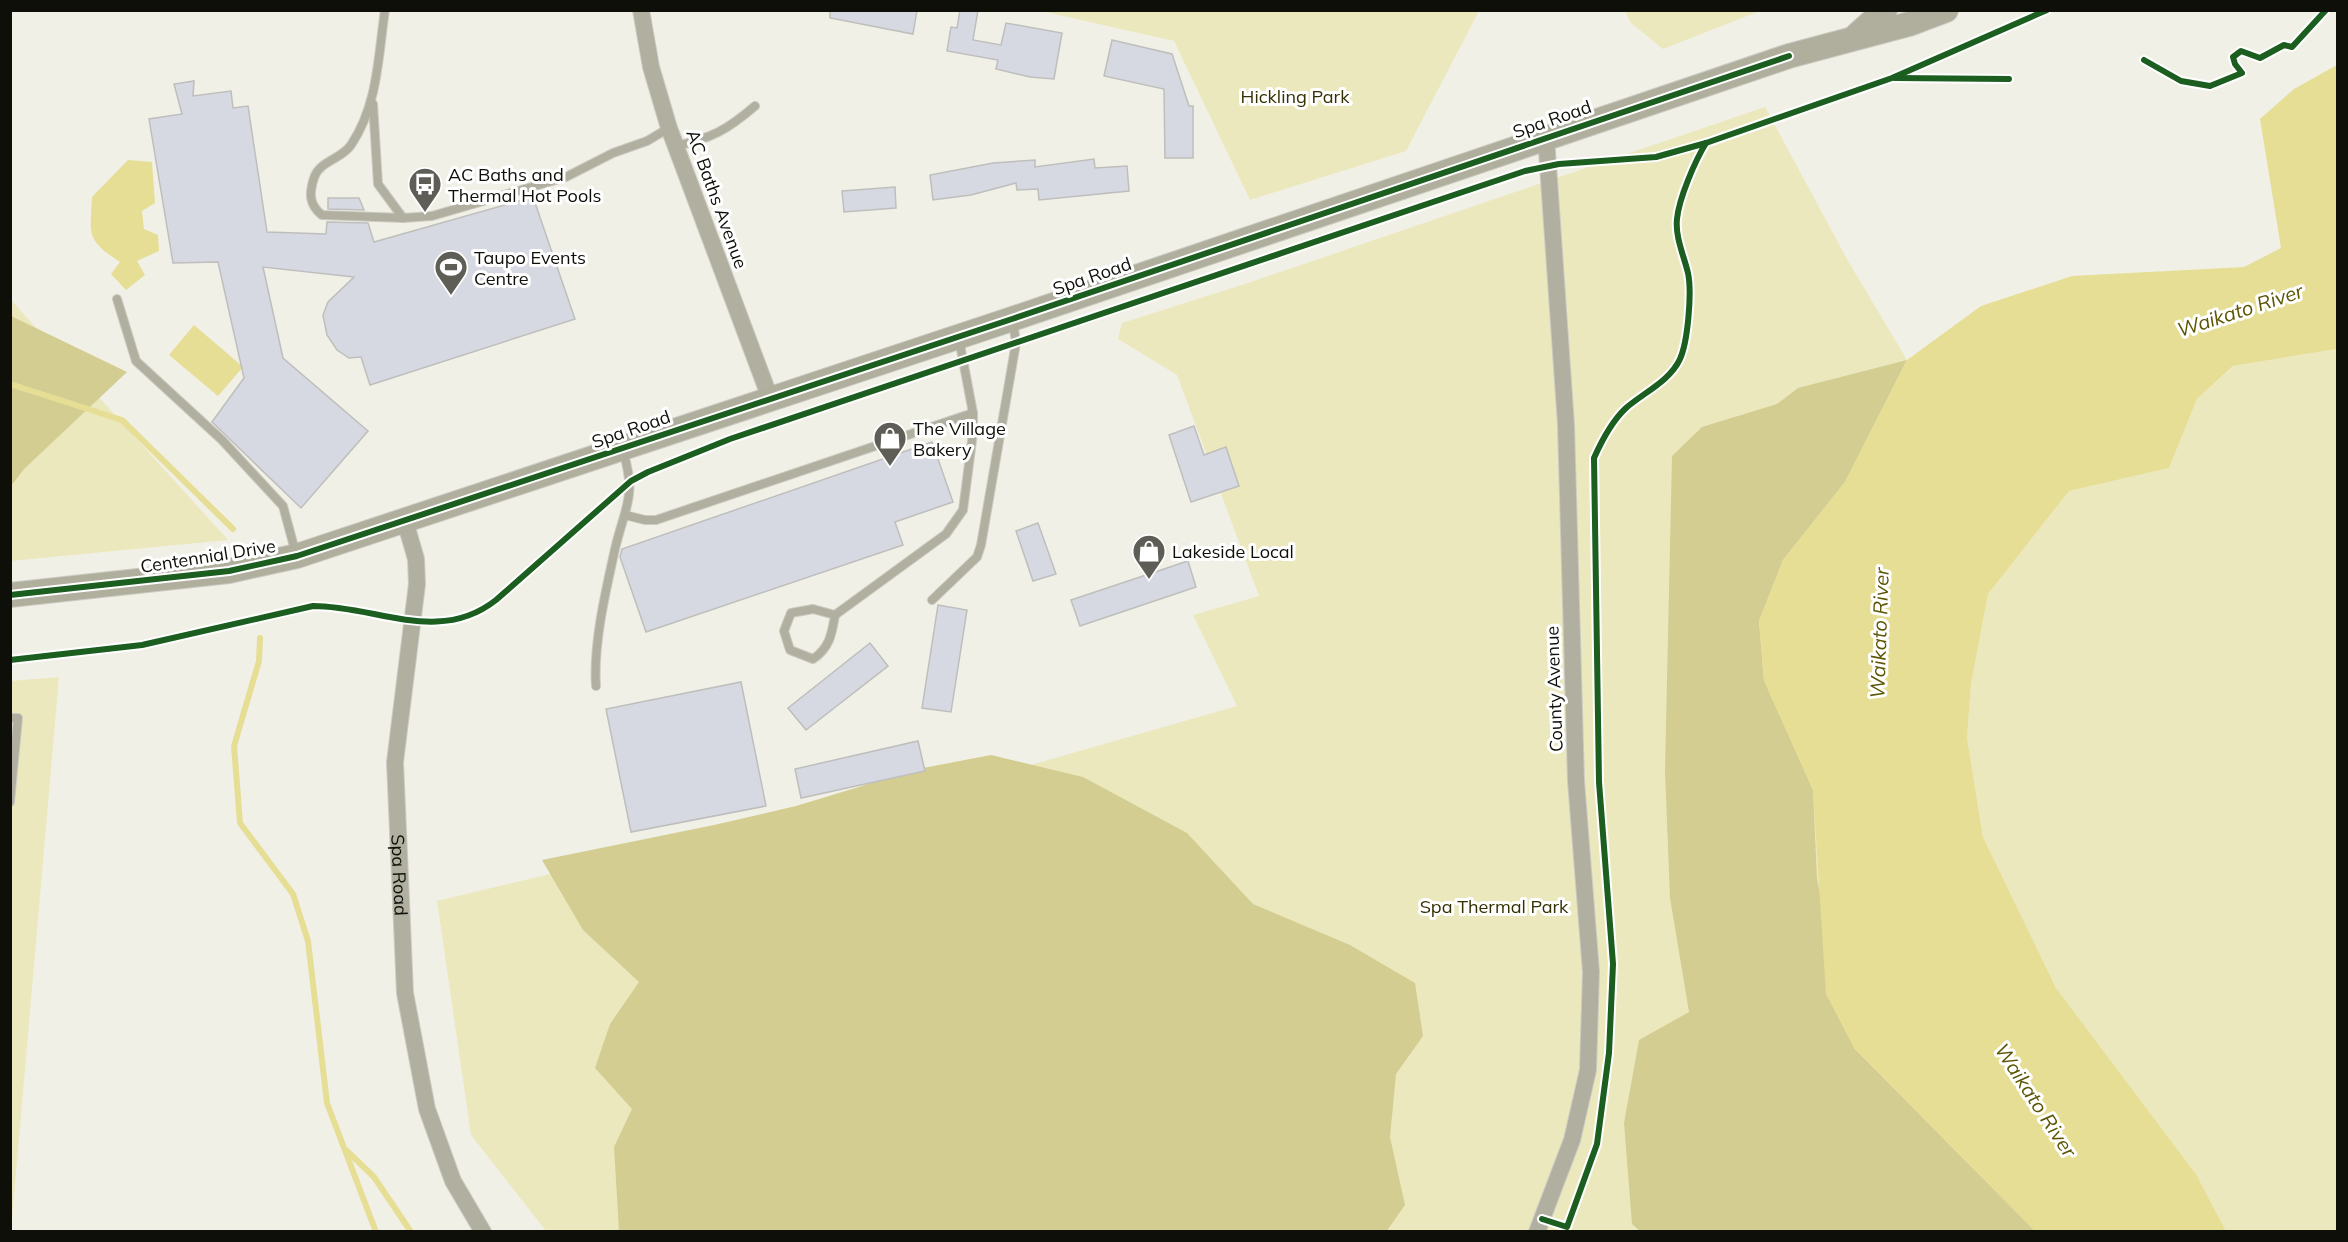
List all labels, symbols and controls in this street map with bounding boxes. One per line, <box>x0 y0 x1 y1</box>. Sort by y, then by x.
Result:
park label: Hickling Park <box>1241 85 1350 108</box>
street label: Spa Road <box>1510 95 1594 143</box>
street label: AC Baths Avenue <box>681 126 753 272</box>
place label: AC Baths and Thermal Hot Pools <box>448 163 601 207</box>
bus stop icon: AC Baths and Thermal Hot Pools <box>407 166 443 213</box>
place label: Taupo Events Centre <box>474 246 586 290</box>
sports icon: Taupo Events Centre <box>433 249 469 296</box>
street label: Spa Road <box>1050 252 1134 300</box>
water label: Waikato River <box>2174 278 2307 342</box>
street label: Spa Road <box>589 405 673 453</box>
place label: The Village Bakery <box>913 417 1006 461</box>
shop icon: The Village Bakery <box>872 420 908 467</box>
shop icon: Lakeside Local <box>1131 533 1167 580</box>
street label: Centennial Drive <box>139 534 277 578</box>
place label: Lakeside Local <box>1172 540 1294 563</box>
water label: Waikato River <box>1864 566 1894 699</box>
street label: County Avenue <box>1540 626 1568 752</box>
street label: Spa Road <box>387 834 413 916</box>
park label: Spa Thermal Park <box>1420 895 1569 918</box>
water label: Waikato River <box>1990 1038 2083 1162</box>

